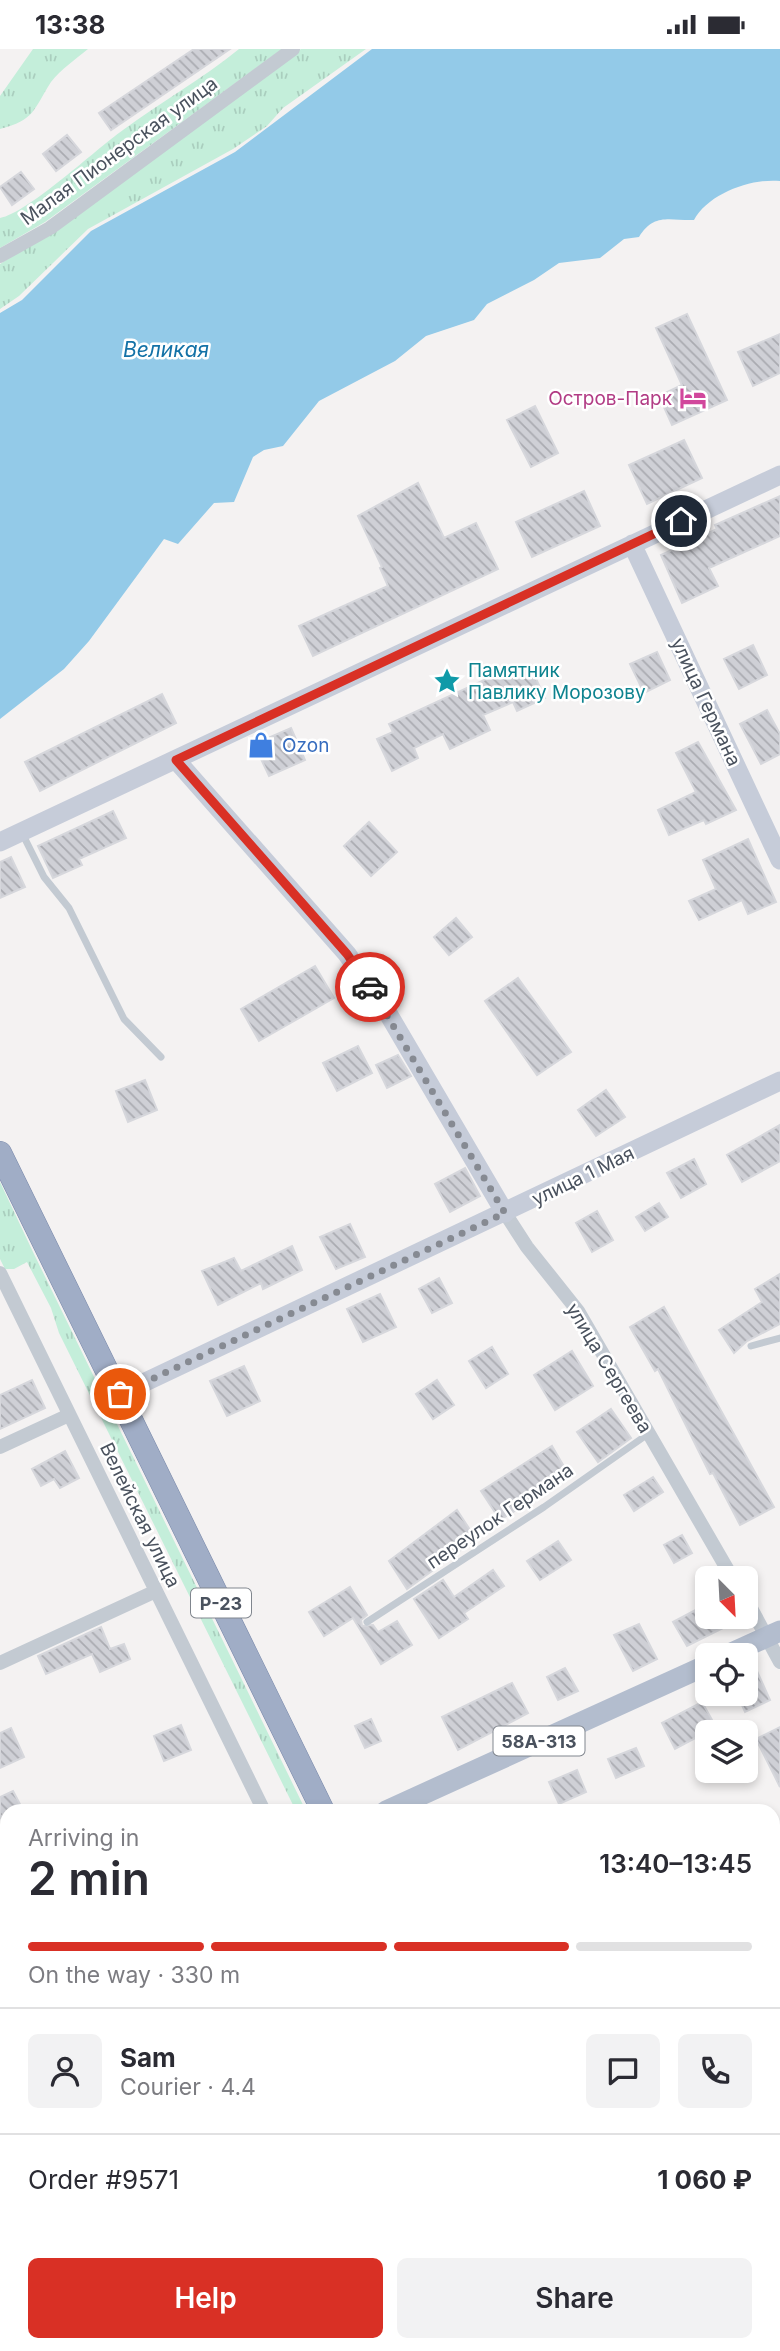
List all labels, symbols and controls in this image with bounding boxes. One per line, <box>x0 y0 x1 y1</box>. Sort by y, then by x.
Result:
text: 13:38 <box>35 9 105 40</box>
street label: Малая Пионерская улица <box>16 72 222 230</box>
water label: Великая <box>123 337 209 362</box>
hotel icon: Остров-Парк <box>678 383 708 413</box>
place label: Остров-Парк <box>548 387 673 410</box>
pin <box>651 491 711 551</box>
icon: home <box>662 502 700 540</box>
street label: улица Германа <box>666 634 746 770</box>
place label: Памятник Павлику Морозову <box>468 659 646 704</box>
place icon: Памятник Павлику Морозову <box>432 666 462 696</box>
shop icon: Ozon <box>246 730 276 760</box>
place label: Ozon <box>282 734 329 757</box>
courier <box>335 952 405 1022</box>
icon: car <box>351 968 389 1006</box>
street label: улица 1 Мая <box>528 1141 638 1211</box>
street label: улица Сергеева <box>561 1299 657 1437</box>
pin <box>90 1364 150 1424</box>
icon: bag <box>101 1375 139 1413</box>
street label: Велейская улица <box>95 1439 185 1591</box>
street label: переулок Германа <box>422 1458 578 1574</box>
north arrow <box>695 1566 758 1629</box>
map controls <box>695 1566 758 1783</box>
road number: Р-23 <box>191 1589 251 1617</box>
button: locate <box>695 1643 758 1706</box>
button: layers <box>695 1720 758 1783</box>
road number: 58А-313 <box>494 1727 584 1756</box>
text: Arriving in <box>28 1824 139 1852</box>
text: 13:40–13:45 <box>599 1848 752 1879</box>
text: 2 min <box>28 1850 150 1906</box>
text: On the way · 330 m <box>28 1961 240 1989</box>
button: person <box>28 2034 102 2108</box>
button: chat <box>586 2034 660 2108</box>
button: phone <box>678 2034 752 2108</box>
text: Sam <box>120 2042 176 2073</box>
text: Courier · 4.4 <box>120 2073 256 2101</box>
text: Order #9571 <box>28 2164 179 2195</box>
text: 1 060 ₽ <box>657 2164 752 2195</box>
button: Help <box>28 2258 383 2338</box>
button: Share <box>397 2258 752 2338</box>

